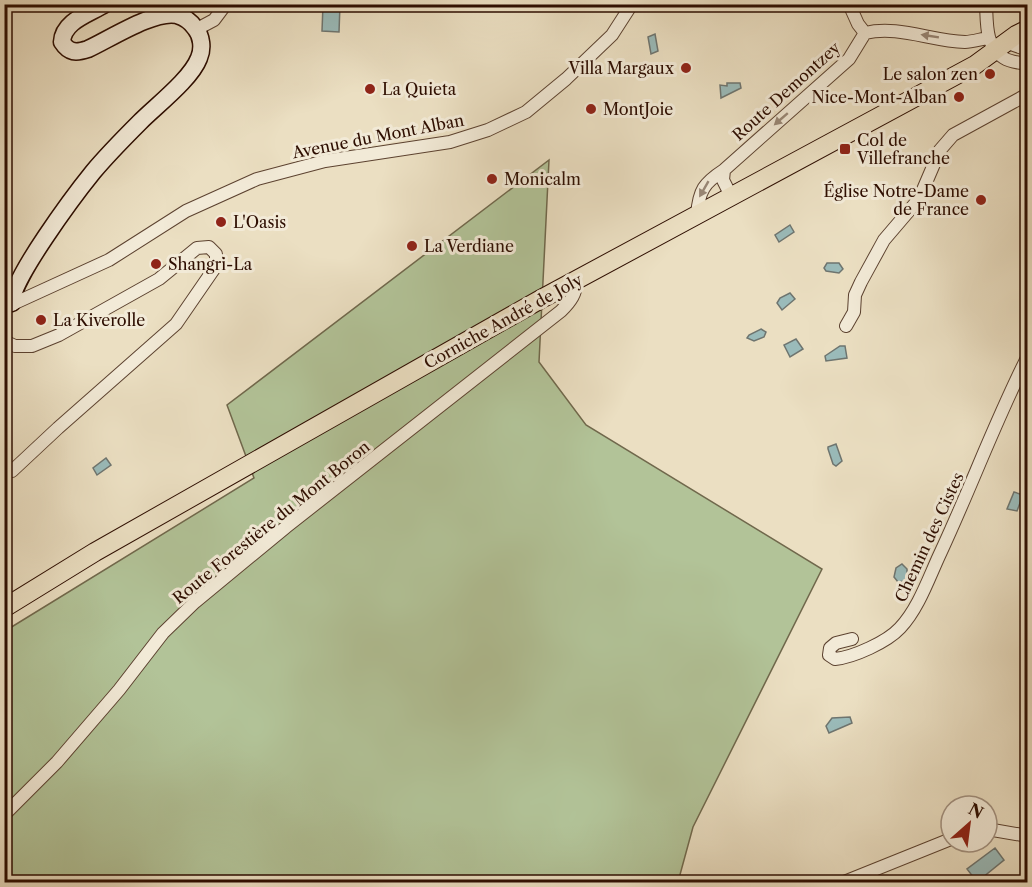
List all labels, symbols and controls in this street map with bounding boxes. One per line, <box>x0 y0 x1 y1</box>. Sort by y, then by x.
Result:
one-way arrow <box>921 32 940 41</box>
street label: Route Demontzey <box>728 37 845 145</box>
place label: Villa Margaux <box>567 58 675 78</box>
marker: Villa Margaux <box>679 61 693 75</box>
place label: Le salon zen <box>883 64 978 84</box>
marker: Le salon zen <box>983 67 997 81</box>
place label: La Quieta <box>382 79 457 99</box>
marker: La Quieta <box>363 82 377 96</box>
place label: Nice-Mont-Alban <box>812 87 947 107</box>
marker: Nice-Mont-Alban <box>952 90 966 104</box>
place label: MontJoie <box>603 99 673 119</box>
marker: MontJoie <box>584 102 598 116</box>
street label: Avenue du Mont Alban <box>289 110 466 163</box>
one-way arrow <box>774 112 789 125</box>
place label: Col de Villefranche <box>856 130 950 168</box>
marker: Col de Villefranche <box>838 142 852 156</box>
place label: Monicalm <box>504 169 581 189</box>
marker: Monicalm <box>485 172 499 186</box>
one-way arrow <box>699 180 710 197</box>
place label: Église Notre-Dame de France <box>824 181 969 219</box>
marker: Église Notre-Dame de France <box>974 193 988 207</box>
place label: L'Oasis <box>233 212 286 232</box>
marker: L'Oasis <box>214 215 228 229</box>
place label: La Verdiane <box>424 236 514 256</box>
marker: La Verdiane <box>405 239 419 253</box>
place label: Shangri-La <box>168 254 253 274</box>
marker: Shangri-La <box>149 257 163 271</box>
street label: Corniche André de Joly <box>420 269 587 373</box>
place label: La Kiverolle <box>53 310 145 330</box>
marker: La Kiverolle <box>34 313 48 327</box>
street label: Route Forestière du Mont Boron <box>168 436 374 608</box>
street label: Chemin des Cistes <box>890 469 968 605</box>
north arrow <box>939 794 999 854</box>
text: N <box>965 799 987 823</box>

